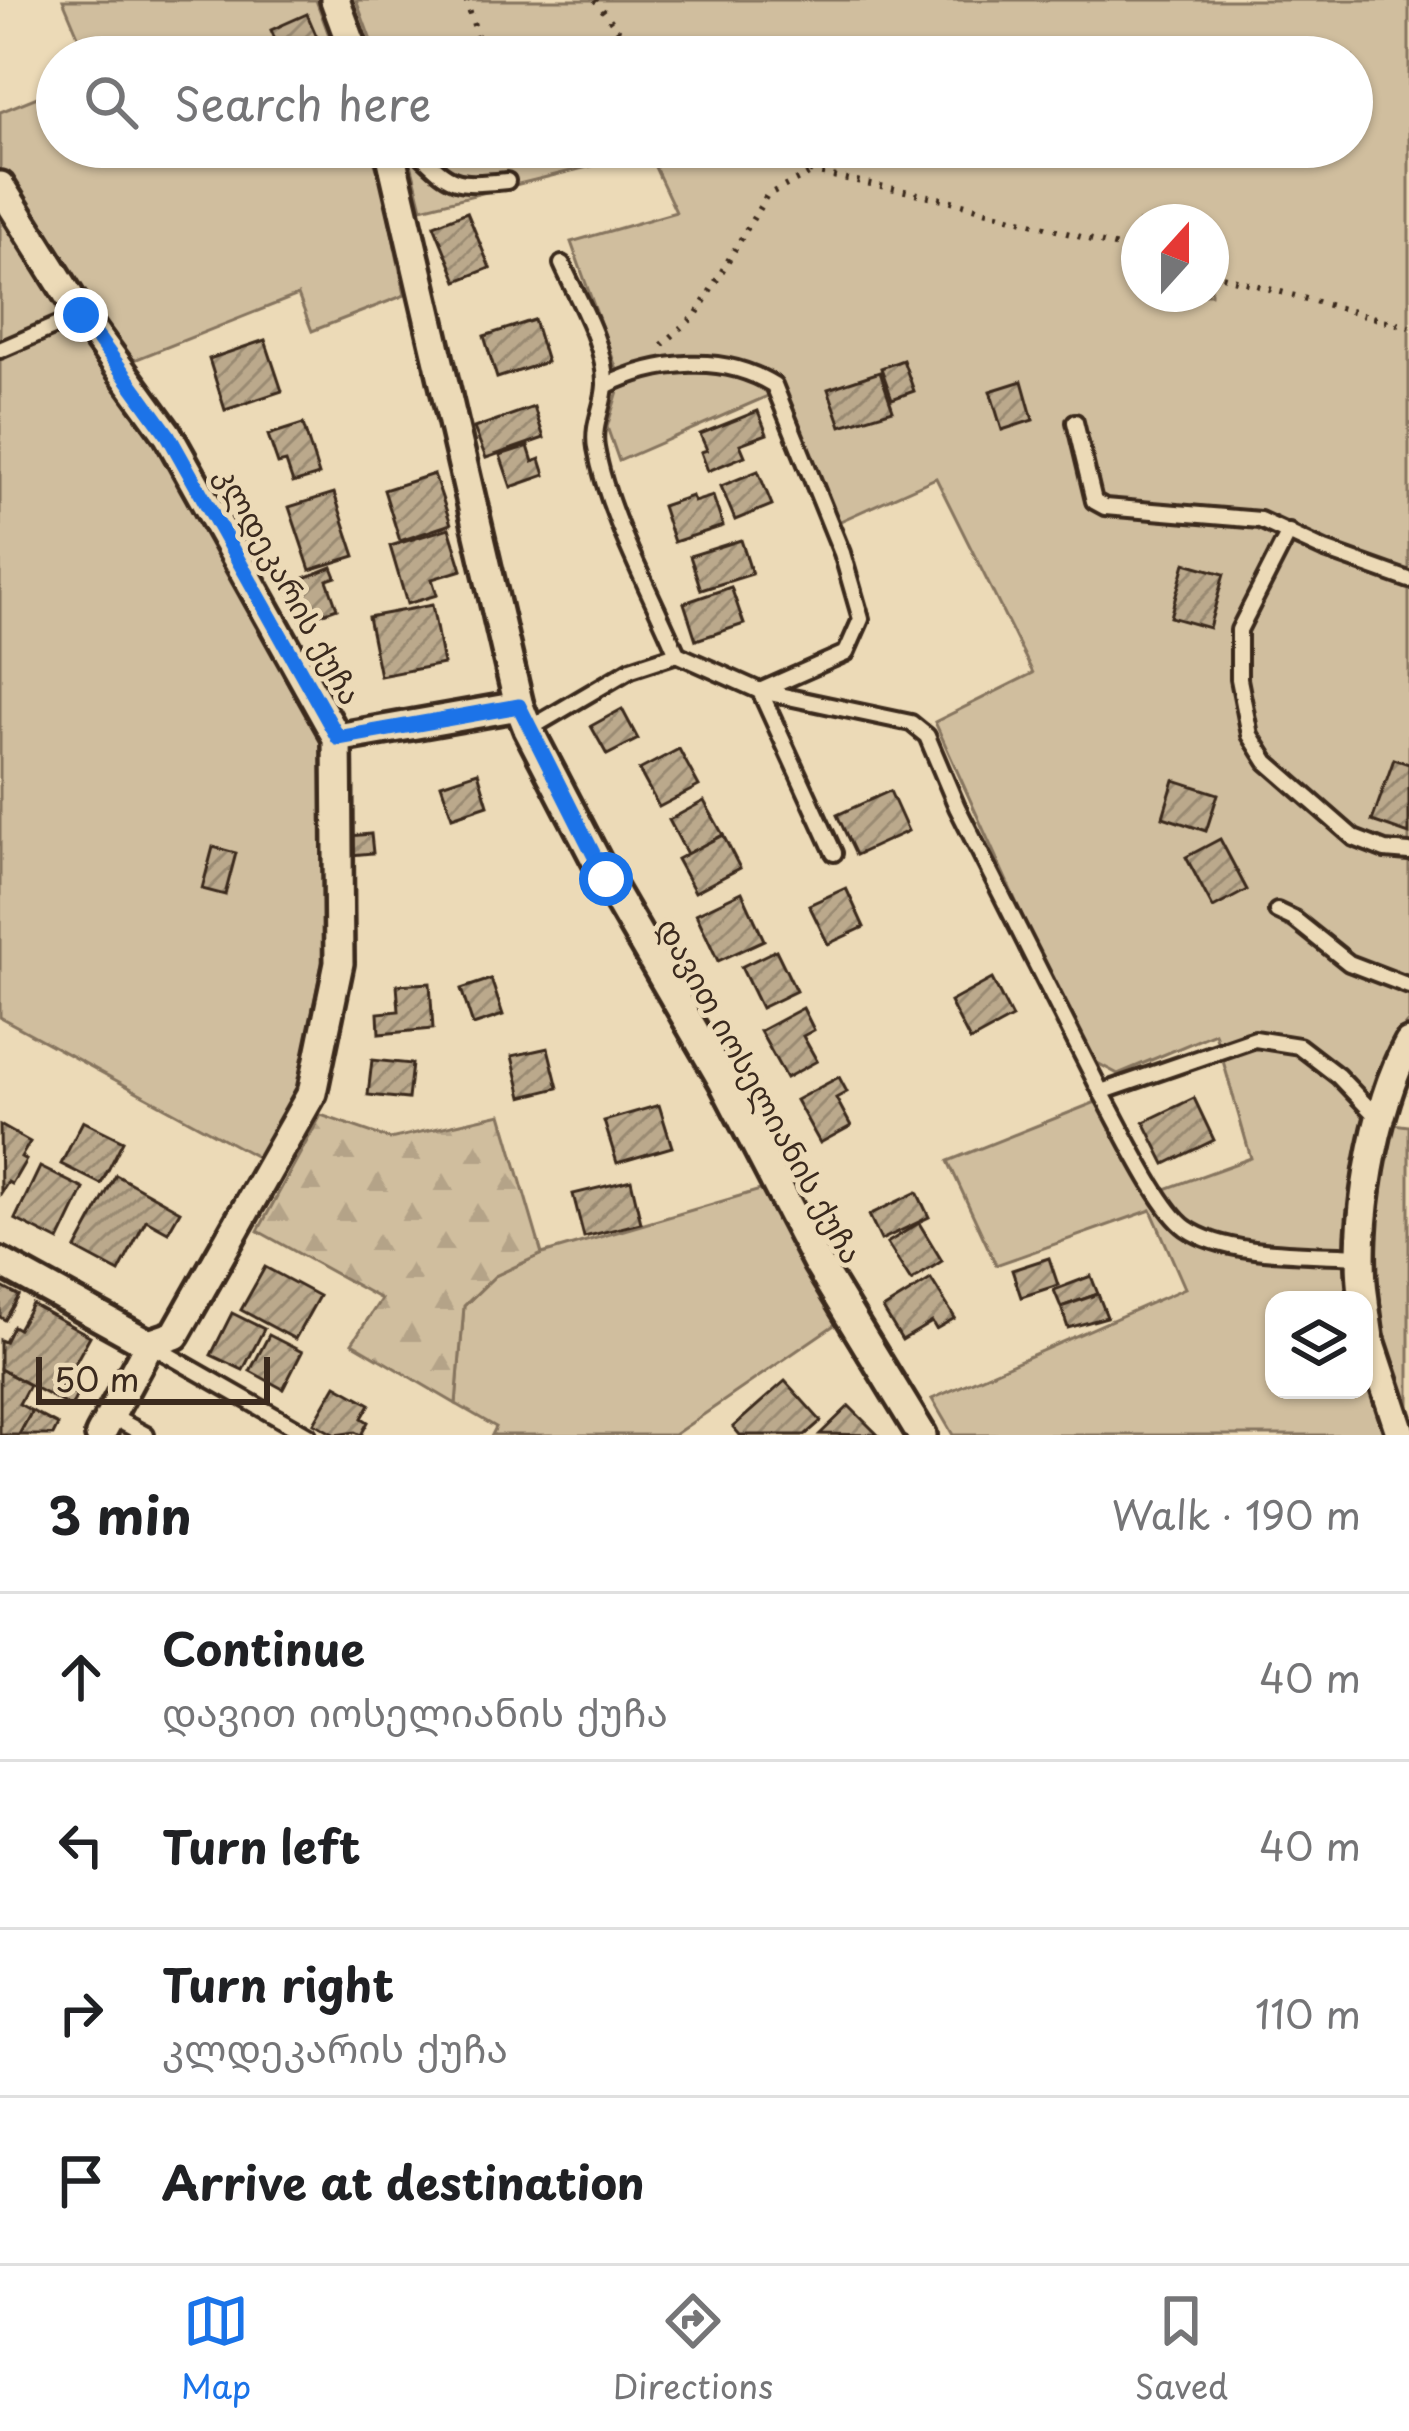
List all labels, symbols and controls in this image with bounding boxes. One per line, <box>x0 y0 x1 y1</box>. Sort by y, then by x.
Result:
search box <box>36 36 1373 168</box>
text: Search here <box>174 68 431 136</box>
icon: search <box>78 69 144 135</box>
north arrow <box>1121 204 1229 312</box>
route end <box>54 288 108 342</box>
street label: კლდეკარის ქუჩა <box>206 458 374 712</box>
route start <box>579 852 633 906</box>
street label: დავით იოსელიანის ქუჩა <box>647 909 875 1271</box>
map controls <box>1265 1291 1373 1399</box>
button: layers <box>1265 1291 1373 1399</box>
scale bar <box>36 1351 270 1404</box>
text: 50 m <box>54 1353 140 1403</box>
text: 3 min <box>48 1475 192 1552</box>
text: Walk · 190 m <box>1112 1484 1361 1543</box>
text: Continue <box>162 1613 365 1681</box>
icon: ahead <box>48 1644 114 1710</box>
text: 40 m <box>1259 1647 1361 1706</box>
text: დავით იოსელიანის ქუჩა <box>162 1681 668 1740</box>
text: Turn left <box>162 1811 361 1879</box>
icon: left <box>48 1812 114 1878</box>
text: 40 m <box>1259 1815 1361 1874</box>
text: Turn right <box>162 1949 394 2017</box>
icon: right <box>48 1980 114 2046</box>
text: 110 m <box>1255 1983 1361 2042</box>
text: კლდეკარის ქუჩა <box>162 2017 508 2076</box>
text: Arrive at destination <box>162 2147 645 2215</box>
icon: arrive <box>48 2148 114 2214</box>
tab: Map <box>181 2288 251 2410</box>
tab: Directions <box>613 2288 773 2410</box>
tab: Saved <box>1135 2288 1228 2410</box>

